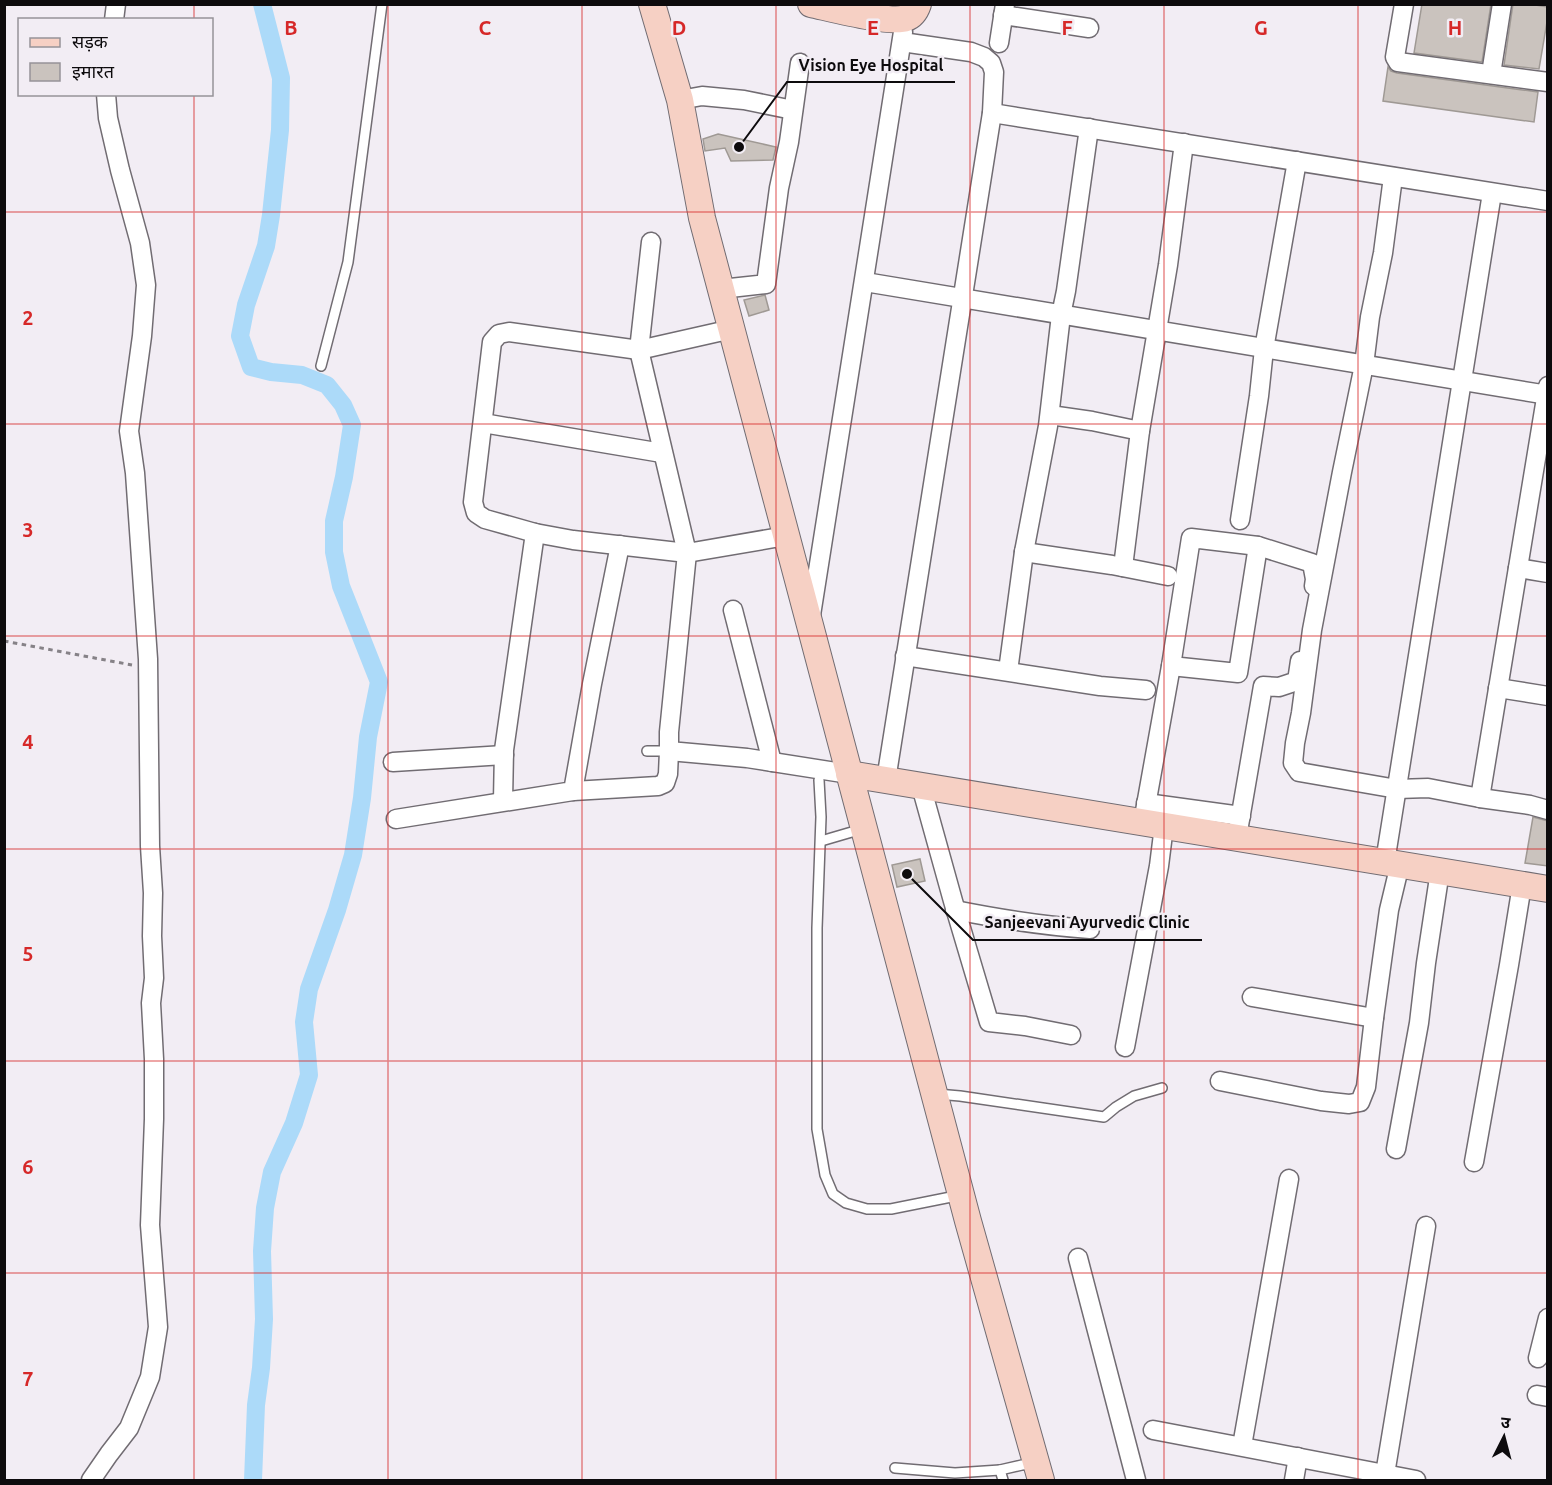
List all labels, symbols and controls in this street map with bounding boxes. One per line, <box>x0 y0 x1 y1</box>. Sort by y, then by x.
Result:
text: B <box>284 16 298 39</box>
text: C <box>479 16 492 39</box>
text: D <box>672 16 686 39</box>
text: E <box>867 16 879 39</box>
text: F <box>1061 16 1073 39</box>
text: G <box>1254 16 1268 39</box>
text: H <box>1448 16 1462 39</box>
legend <box>18 18 213 96</box>
text: सड़क <box>72 31 109 52</box>
callout: Vision Eye Hospital <box>787 48 955 82</box>
text: Vision Eye Hospital <box>799 56 944 74</box>
text: इमारत <box>72 61 115 81</box>
text: 2 <box>22 306 34 329</box>
text: 3 <box>22 518 34 541</box>
text: 4 <box>22 730 34 753</box>
callout: Sanjeevani Ayurvedic Clinic <box>973 906 1202 940</box>
text: Sanjeevani Ayurvedic Clinic <box>984 913 1190 931</box>
text: 5 <box>22 942 34 965</box>
text: 6 <box>22 1155 34 1178</box>
text: 7 <box>22 1367 34 1390</box>
north arrow <box>1474 1407 1534 1467</box>
text: उ <box>1500 1413 1512 1432</box>

